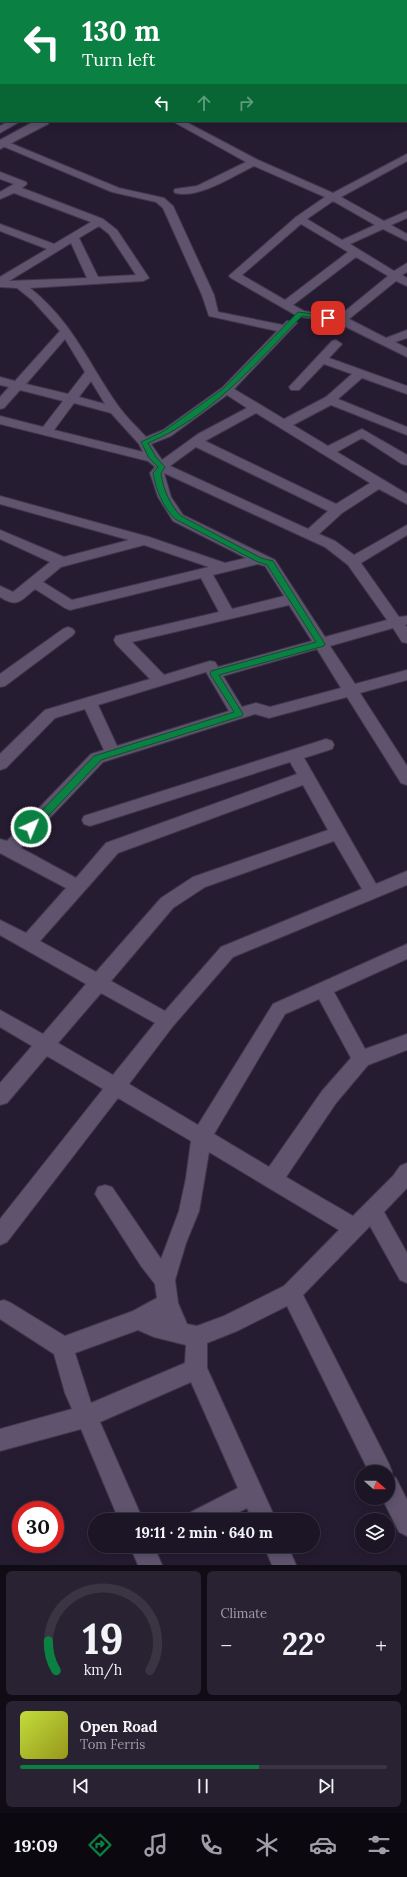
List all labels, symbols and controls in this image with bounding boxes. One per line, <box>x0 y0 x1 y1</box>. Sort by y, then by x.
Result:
text: 130 m <box>82 13 160 49</box>
icon: left <box>16 16 68 68</box>
text: Turn left <box>82 48 155 71</box>
icon: left <box>151 92 173 114</box>
icon: ahead <box>193 92 215 114</box>
icon: right <box>235 92 257 114</box>
pin <box>311 301 345 335</box>
icon: arrive <box>317 307 339 329</box>
position arrow <box>10.0 806 52.0 848</box>
north arrow <box>355 1465 395 1505</box>
map controls <box>355 1465 395 1553</box>
speed limit sign: 30 <box>12 1501 64 1553</box>
button: layers <box>355 1513 395 1553</box>
text: 19:11 · 2 min · 640 m <box>135 1523 273 1542</box>
text: Climate <box>221 1605 267 1622</box>
text: 19 <box>83 1612 124 1665</box>
text: 22° <box>282 1625 325 1663</box>
text: − <box>221 1631 232 1659</box>
text: + <box>375 1631 387 1659</box>
text: km/h <box>84 1661 123 1680</box>
text: Open Road <box>80 1717 158 1736</box>
text: Tom Ferris <box>80 1736 145 1753</box>
icon: previous <box>70 1775 92 1797</box>
icon: pause <box>192 1775 214 1797</box>
icon: next <box>315 1775 337 1797</box>
icon: directions <box>86 1831 114 1859</box>
icon: music <box>142 1831 170 1859</box>
icon: phone <box>197 1831 225 1859</box>
icon: climate <box>253 1831 281 1859</box>
icon: car <box>309 1831 337 1859</box>
icon: filters <box>365 1831 393 1859</box>
text: 19:09 <box>14 1834 58 1857</box>

